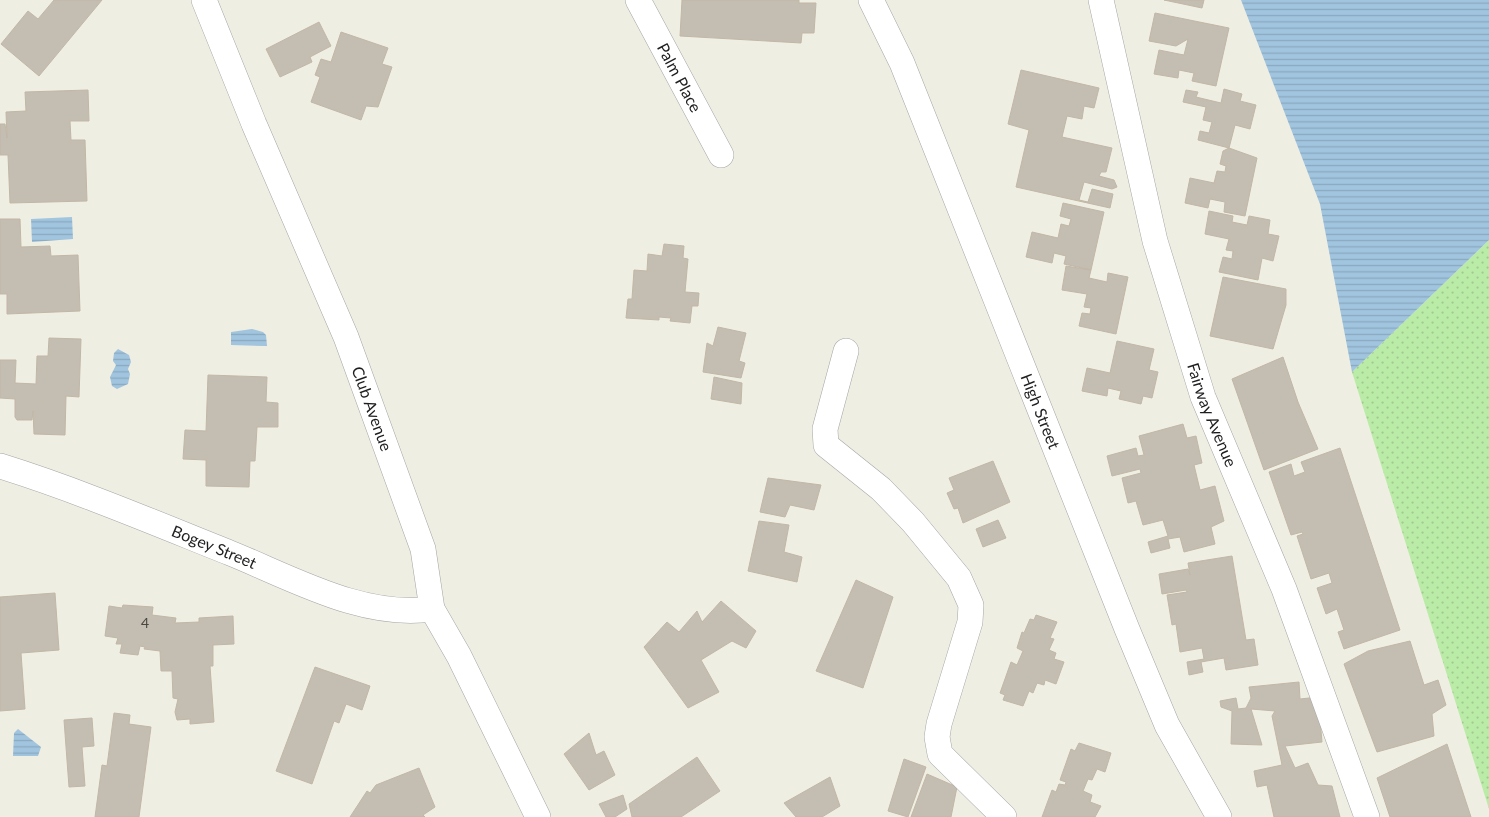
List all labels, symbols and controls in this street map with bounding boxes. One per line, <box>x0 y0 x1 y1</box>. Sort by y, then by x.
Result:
street label: Palm Place <box>654 40 706 115</box>
street label: Fairway Avenue <box>1184 360 1241 470</box>
street label: Club Avenue <box>348 363 397 454</box>
street label: High Street <box>1017 371 1065 452</box>
street label: Bogey Street <box>169 521 260 572</box>
house number: 4 <box>141 614 149 631</box>

